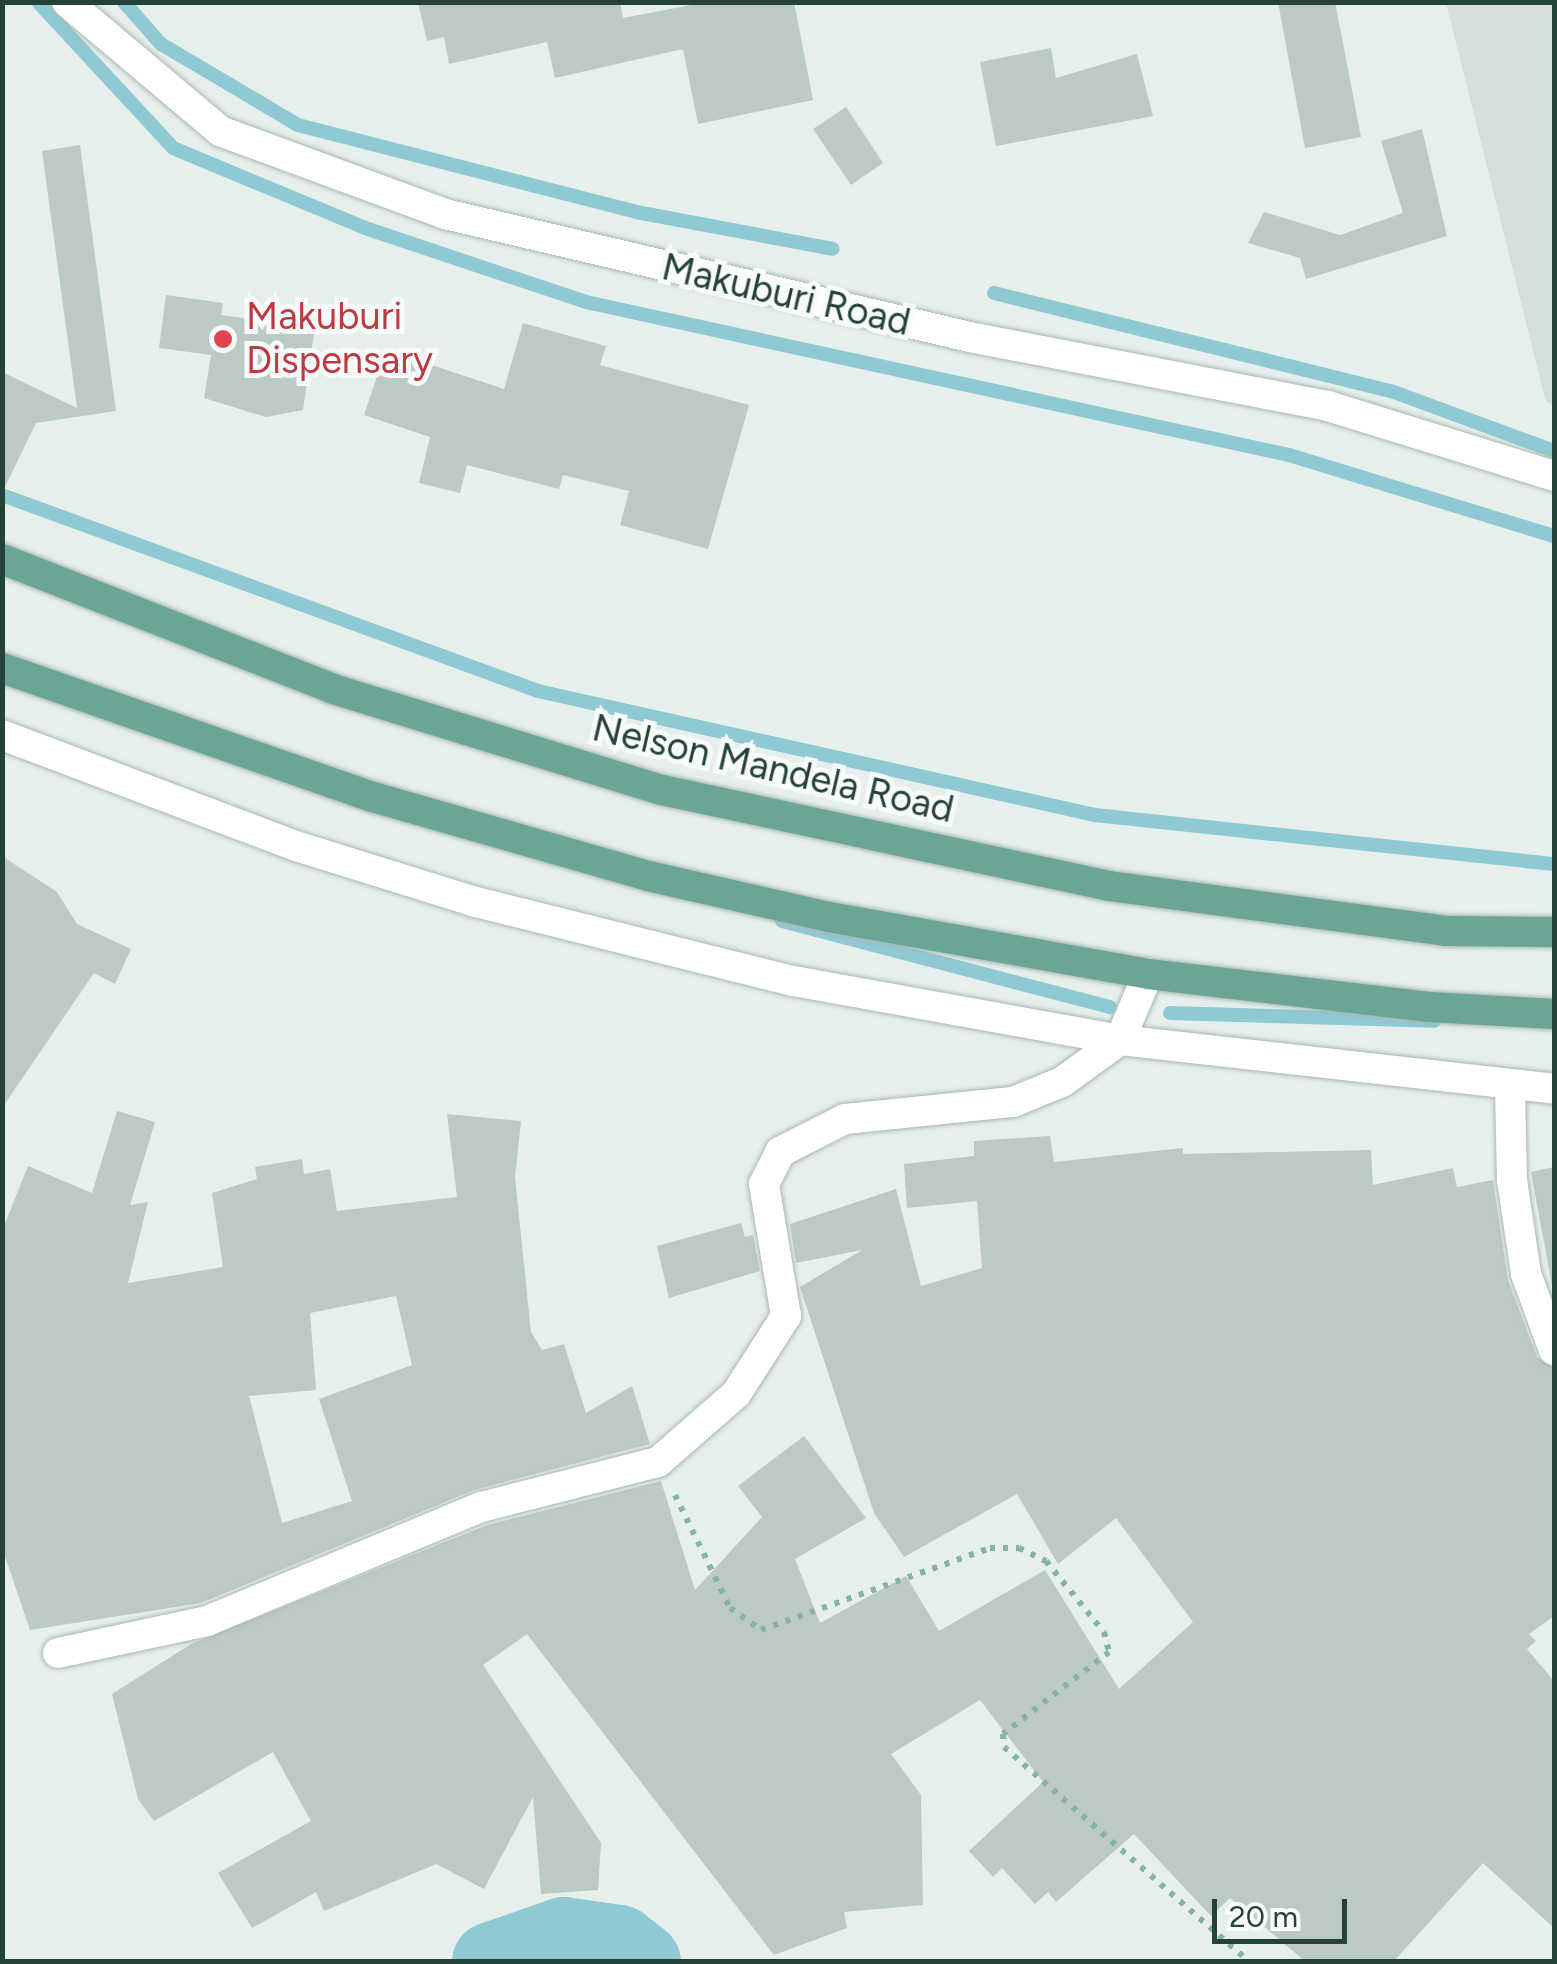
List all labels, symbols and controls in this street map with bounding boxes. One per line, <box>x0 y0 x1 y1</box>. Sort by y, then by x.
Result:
street label: Makuburi Road <box>658 244 914 346</box>
place label: Makuburi Dispensary <box>246 294 433 383</box>
marker: Makuburi Dispensary <box>210 326 236 352</box>
street label: Nelson Mandela Road <box>588 705 958 833</box>
scale bar <box>1217 1879 1352 1941</box>
text: 20 m <box>1229 1898 1298 1935</box>

